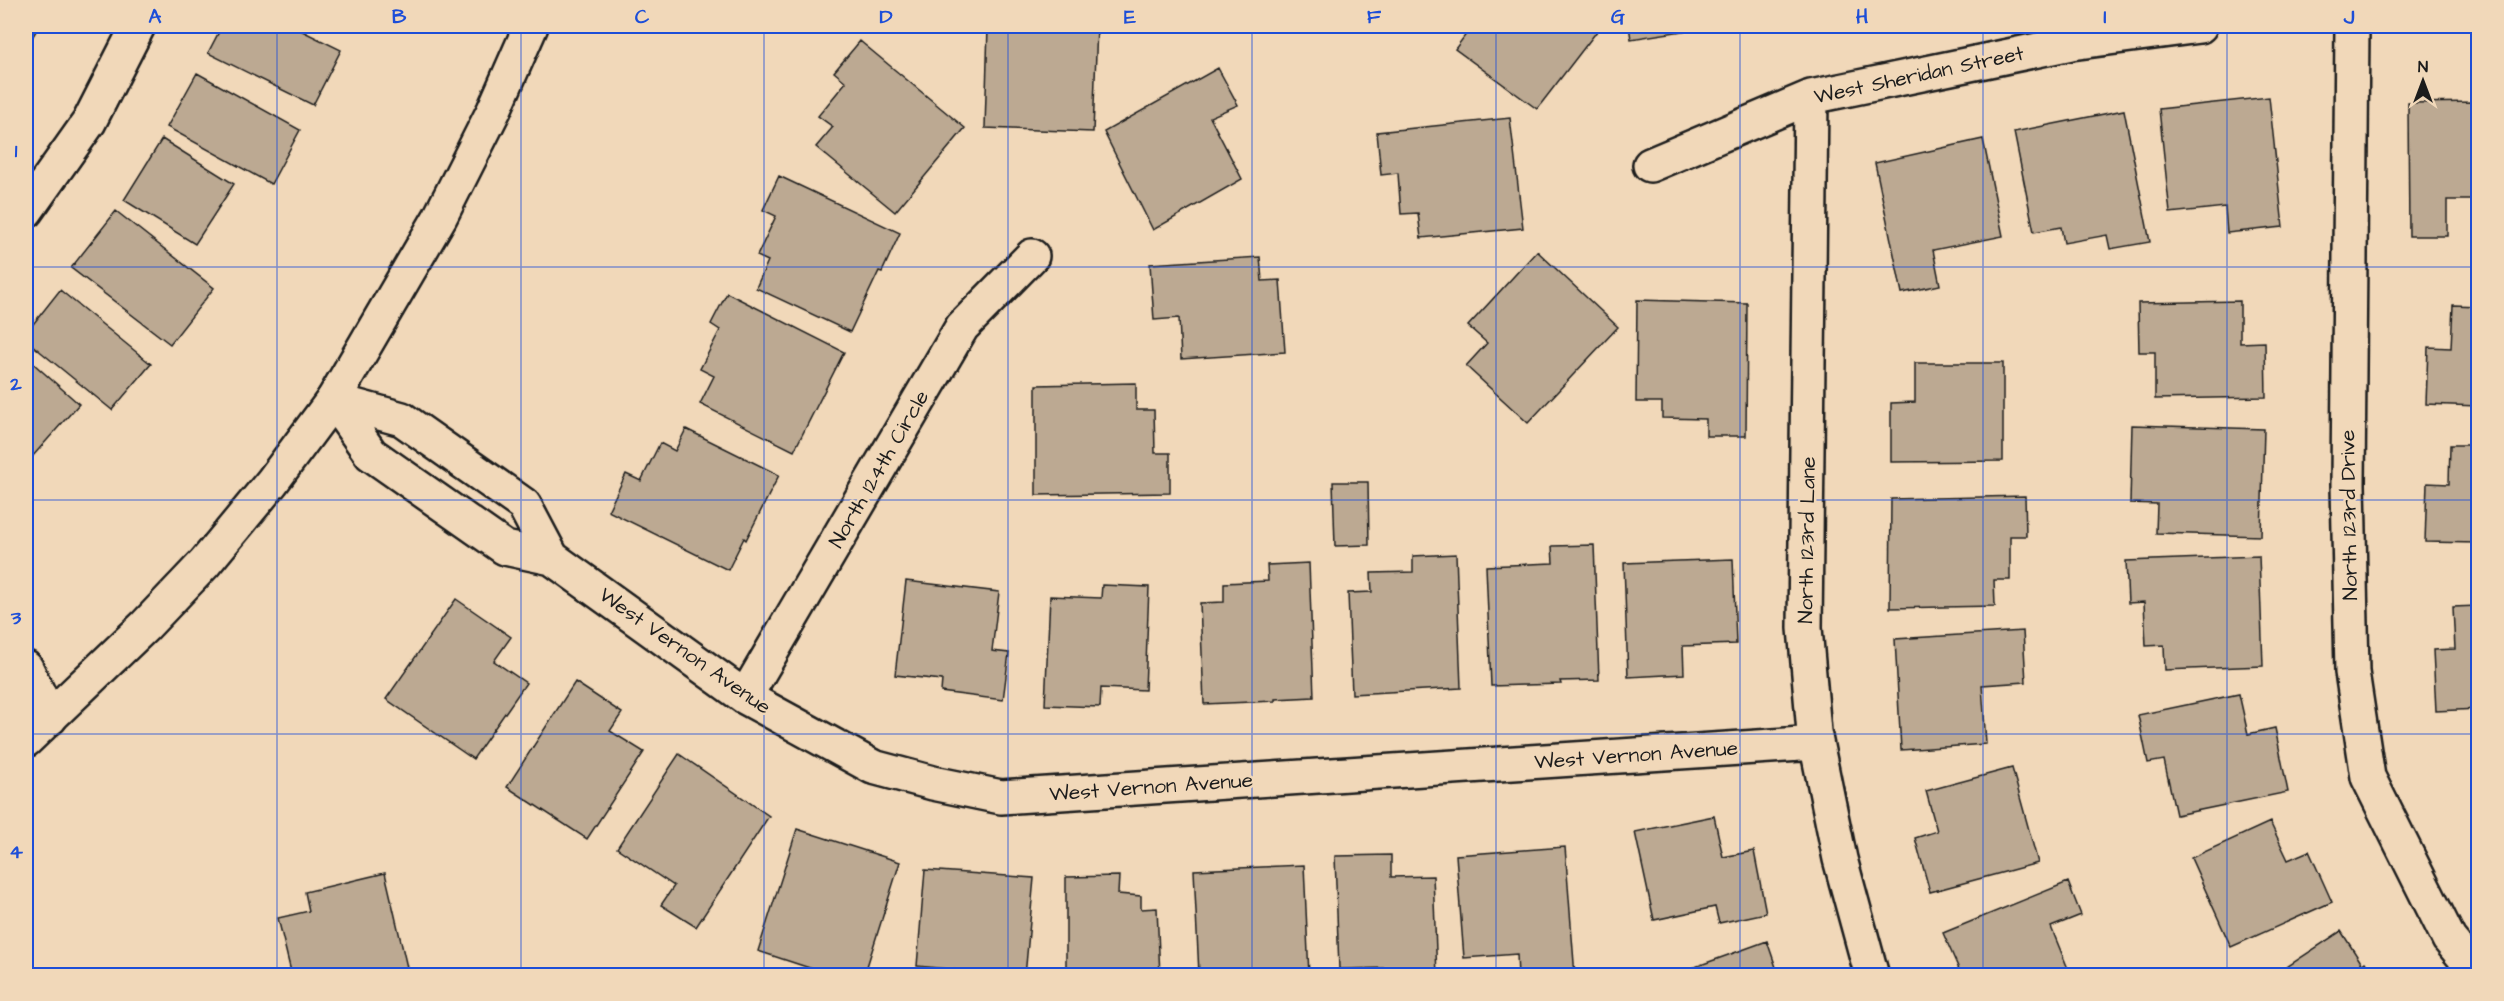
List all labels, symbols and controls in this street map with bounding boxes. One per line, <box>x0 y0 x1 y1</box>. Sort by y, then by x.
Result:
text: A <box>149 3 162 31</box>
text: B <box>392 3 407 31</box>
text: C <box>635 3 650 31</box>
text: D <box>880 3 893 31</box>
text: E <box>1124 3 1136 31</box>
text: F <box>1367 3 1382 31</box>
text: G <box>1611 3 1625 31</box>
text: H <box>1856 3 1868 31</box>
text: I <box>2103 3 2107 31</box>
text: J <box>2343 3 2355 31</box>
street label: West Sheridan Street <box>1811 38 2027 111</box>
north arrow <box>2393 51 2453 111</box>
text: N <box>2418 56 2428 78</box>
text: 1 <box>15 137 18 165</box>
text: 2 <box>9 370 22 398</box>
street label: North 124th Circle <box>822 385 936 553</box>
street label: North 123rd Drive <box>2333 429 2365 601</box>
street label: North 123rd Lane <box>1791 456 1823 624</box>
street label: West Vernon Avenue <box>593 581 777 721</box>
text: 3 <box>10 604 22 632</box>
street label: West Vernon Avenue <box>1533 733 1739 777</box>
street label: West Vernon Avenue <box>1048 765 1254 809</box>
text: 4 <box>9 838 23 866</box>

